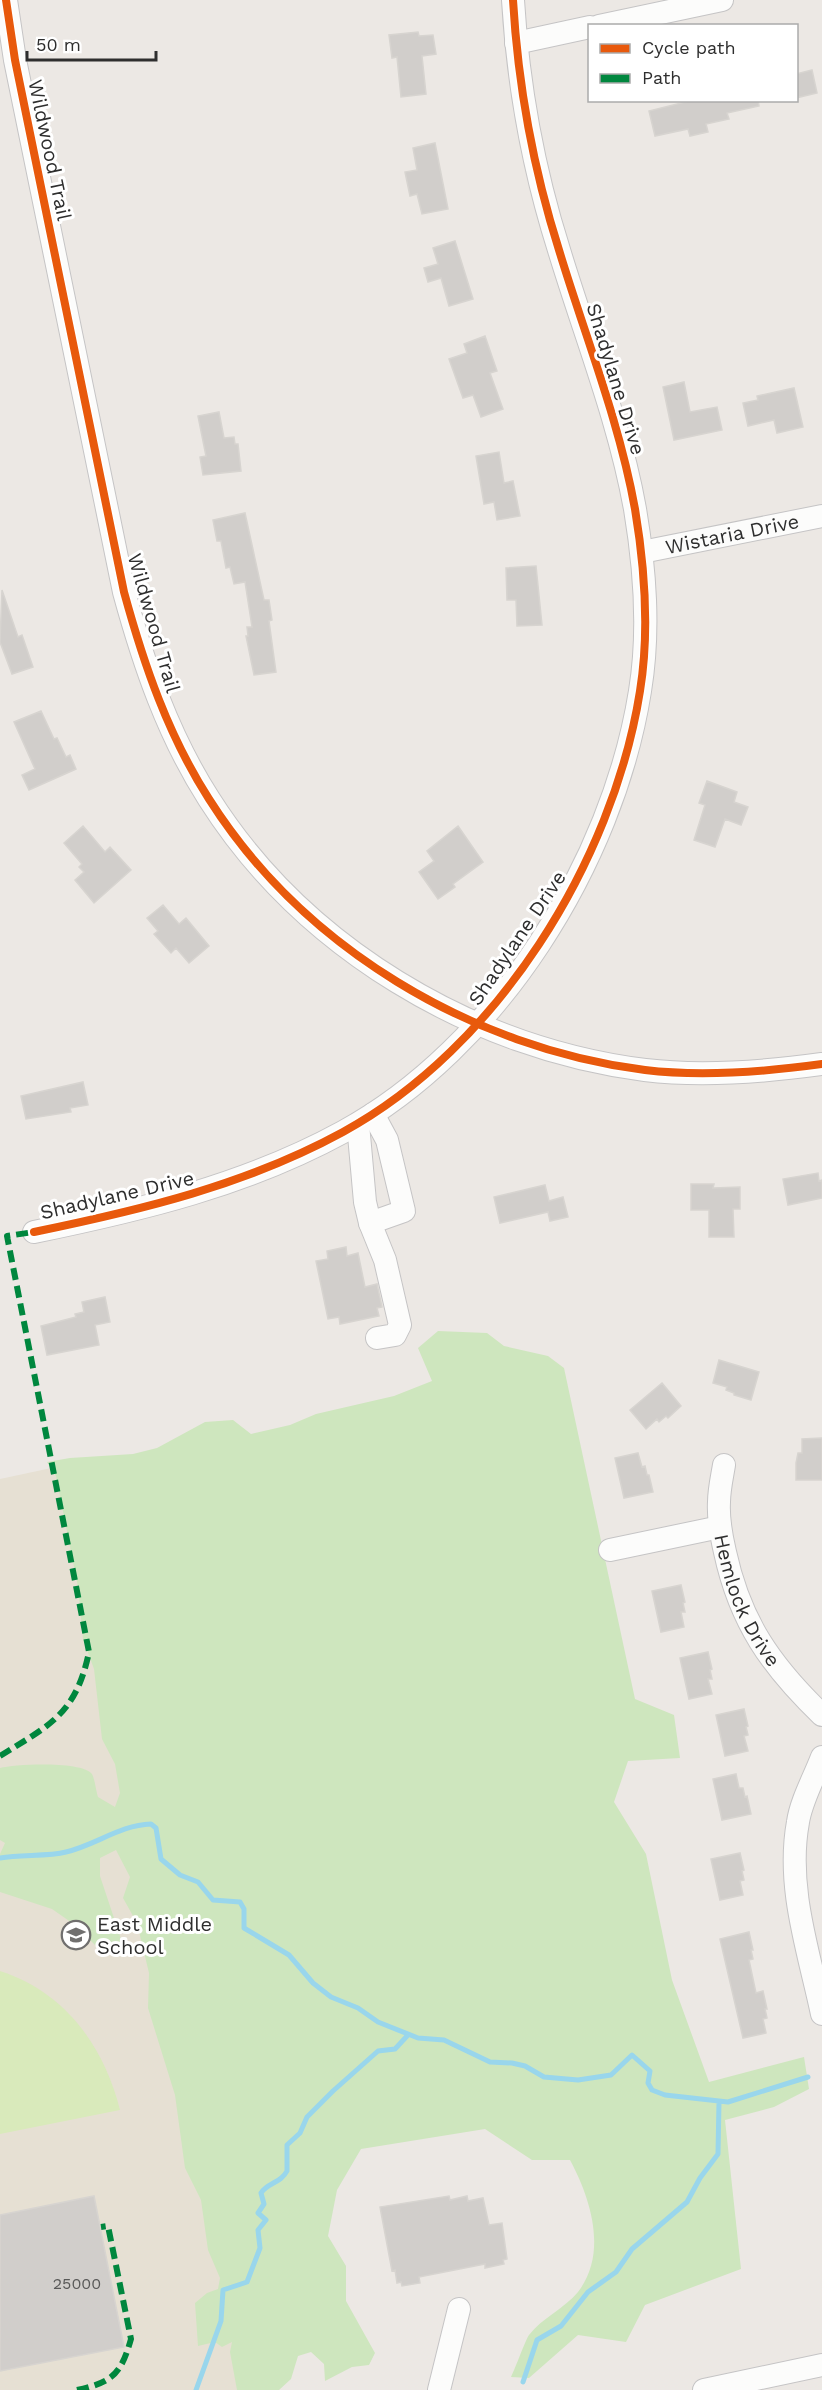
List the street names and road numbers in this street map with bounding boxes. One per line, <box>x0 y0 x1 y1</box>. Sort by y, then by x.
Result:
street label: Wildwood Trail <box>23 77 77 223</box>
street label: Shadylane Drive <box>582 300 650 458</box>
street label: Wistaria Drive <box>663 509 801 559</box>
street label: Wildwood Trail <box>123 551 185 695</box>
street label: Shadylane Drive <box>463 866 571 1010</box>
street label: Shadylane Drive <box>38 1166 196 1224</box>
street label: Hemlock Drive <box>709 1532 785 1671</box>

